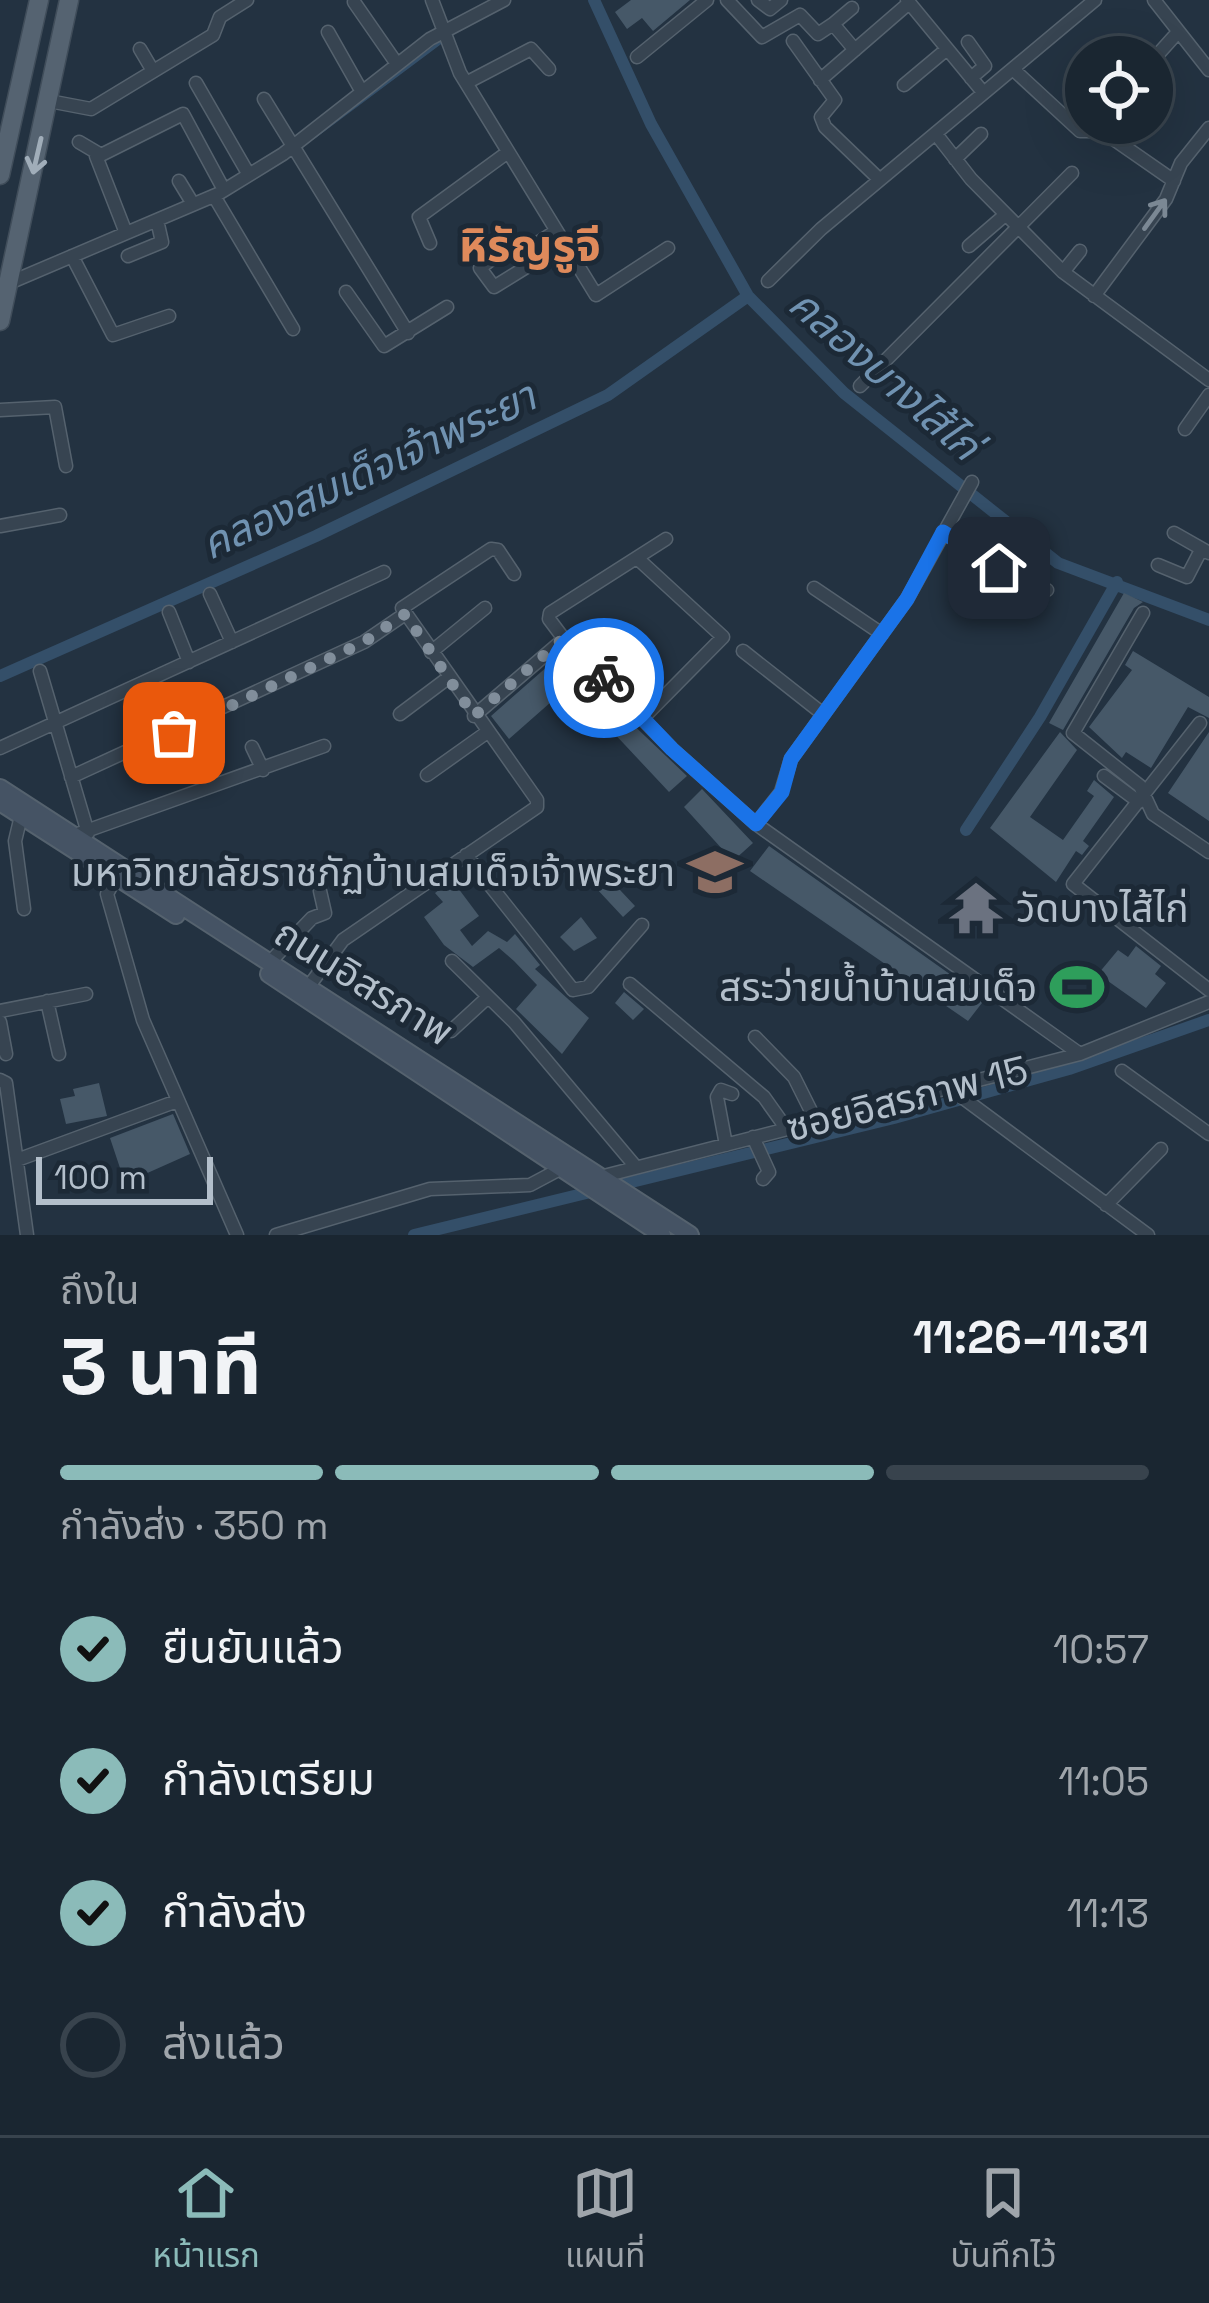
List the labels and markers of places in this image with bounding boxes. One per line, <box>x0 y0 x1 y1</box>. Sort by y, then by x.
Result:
pin <box>948 517 1050 619</box>
pin <box>123 682 225 784</box>
school or university icon: มหาวิทยาลัยราชภัฏบ้านสมเด็จเจ้าพระยา <box>686 843 744 901</box>
place label: มหาวิทยาลัยราชภัฏบ้านสมเด็จเจ้าพระยา <box>71 848 675 897</box>
temple icon: วัดบางไส้ไก่ <box>947 879 1005 937</box>
place label: วัดบางไส้ไก่ <box>1016 884 1189 933</box>
sports icon: สระว่ายน้ำบ้านสมเด็จ <box>1048 958 1106 1016</box>
place label: สระว่ายน้ำบ้านสมเด็จ <box>719 961 1037 1012</box>

